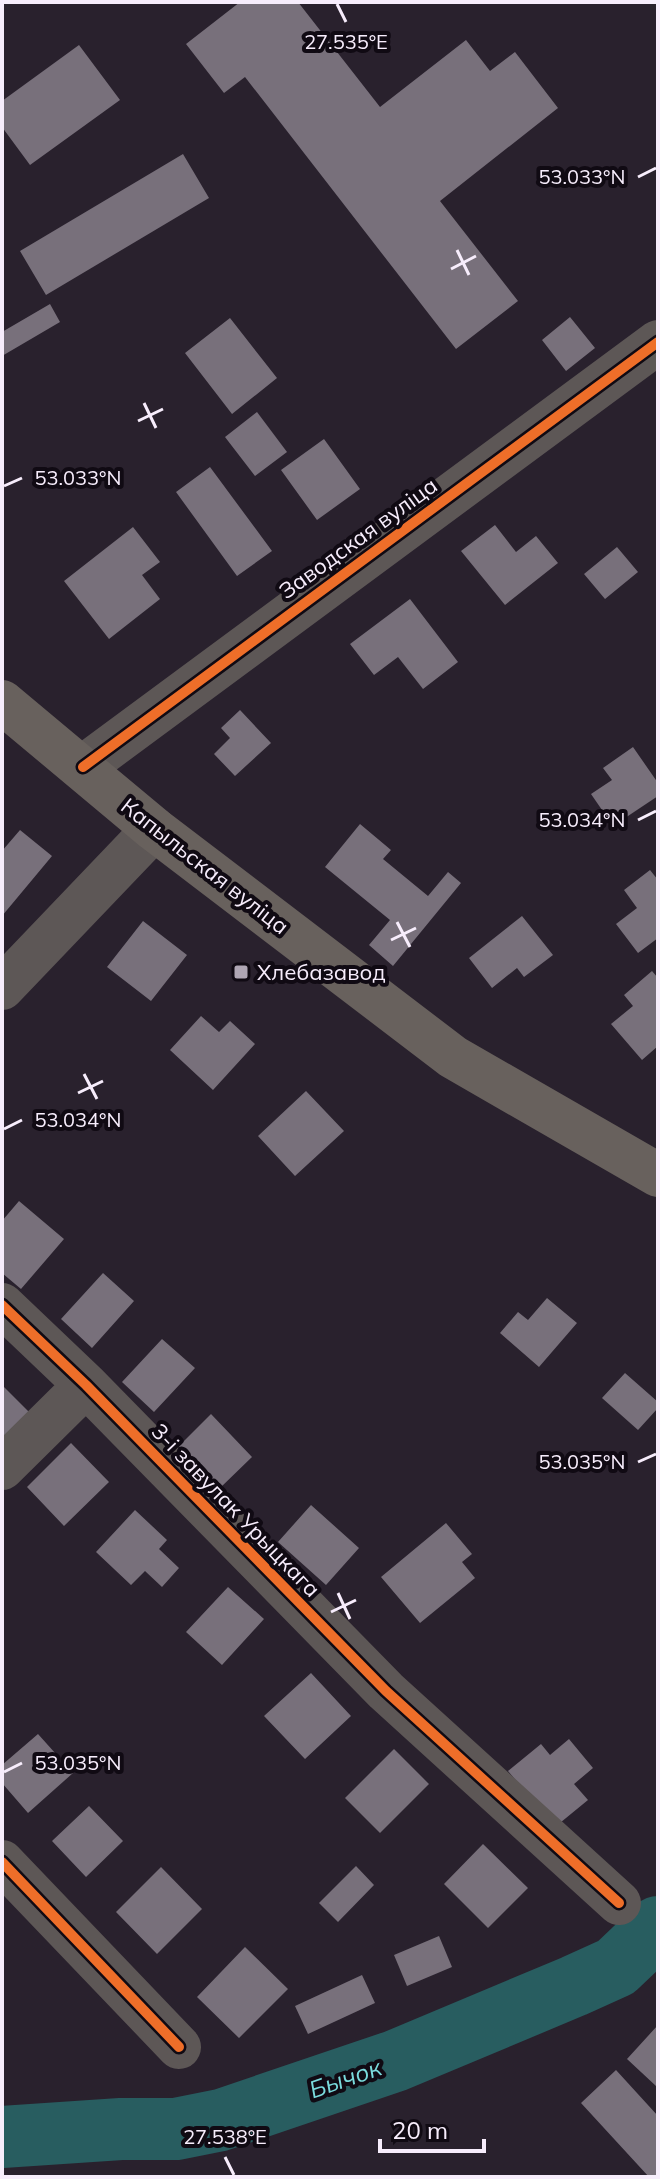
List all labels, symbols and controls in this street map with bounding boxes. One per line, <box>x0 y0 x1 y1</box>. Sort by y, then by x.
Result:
text: 27.535°E <box>304 29 388 54</box>
text: 53.033°N <box>539 164 625 189</box>
text: 53.033°N <box>35 465 121 490</box>
street label: Заводская вуліца <box>273 471 443 605</box>
street label: Капыльская вуліца <box>116 792 294 940</box>
text: 53.034°N <box>539 807 625 832</box>
place label: Хлебазавод <box>257 958 386 986</box>
marker: Хлебазавод <box>232 963 250 981</box>
text: 53.034°N <box>35 1107 121 1132</box>
street label: 3-і завулак Урыцкага <box>146 1417 326 1603</box>
text: 53.035°N <box>539 1449 625 1474</box>
text: 53.035°N <box>35 1750 121 1775</box>
water label: Бычок <box>305 2051 386 2104</box>
scale bar <box>380 2103 484 2153</box>
text: 20 m <box>392 2115 448 2145</box>
text: 27.538°E <box>183 2124 267 2149</box>

